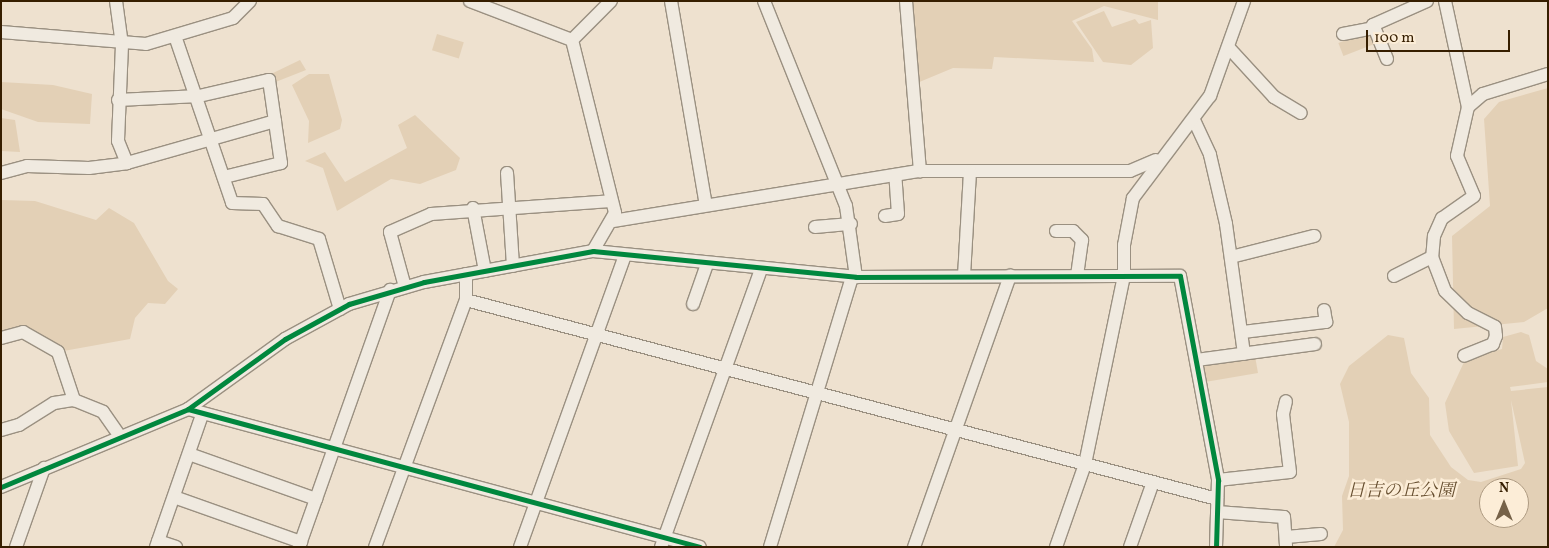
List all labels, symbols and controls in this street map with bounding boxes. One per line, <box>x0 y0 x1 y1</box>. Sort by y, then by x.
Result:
scale bar <box>1369 20 1513 52</box>
text: 100 m <box>1374 28 1414 49</box>
north arrow <box>1479 478 1529 528</box>
text: N <box>1499 479 1509 498</box>
park label: 日吉の丘公園 <box>1347 481 1455 503</box>

